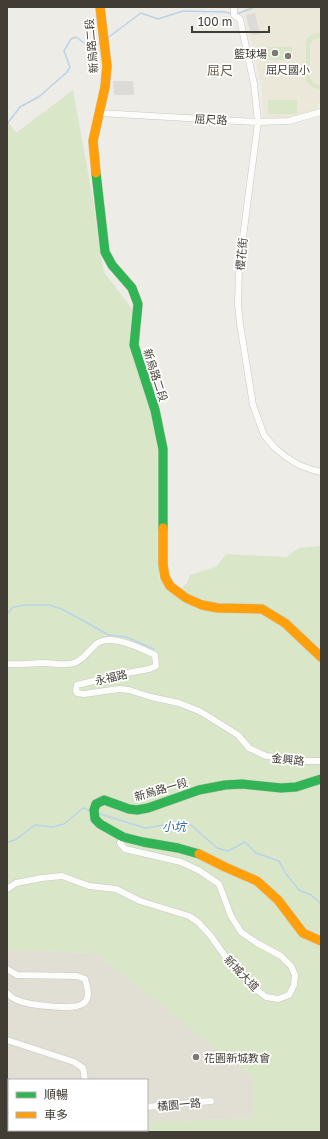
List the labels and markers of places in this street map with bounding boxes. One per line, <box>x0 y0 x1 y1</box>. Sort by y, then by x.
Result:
place label: 籃球場 <box>234 47 267 60</box>
marker: 籃球場 <box>270 48 280 58</box>
marker: 屈尺國小 <box>283 51 293 61</box>
place label: 屈尺國小 <box>266 63 310 76</box>
place label: 花園新城教會 <box>204 1051 270 1064</box>
marker: 花園新城教會 <box>191 1052 201 1062</box>

